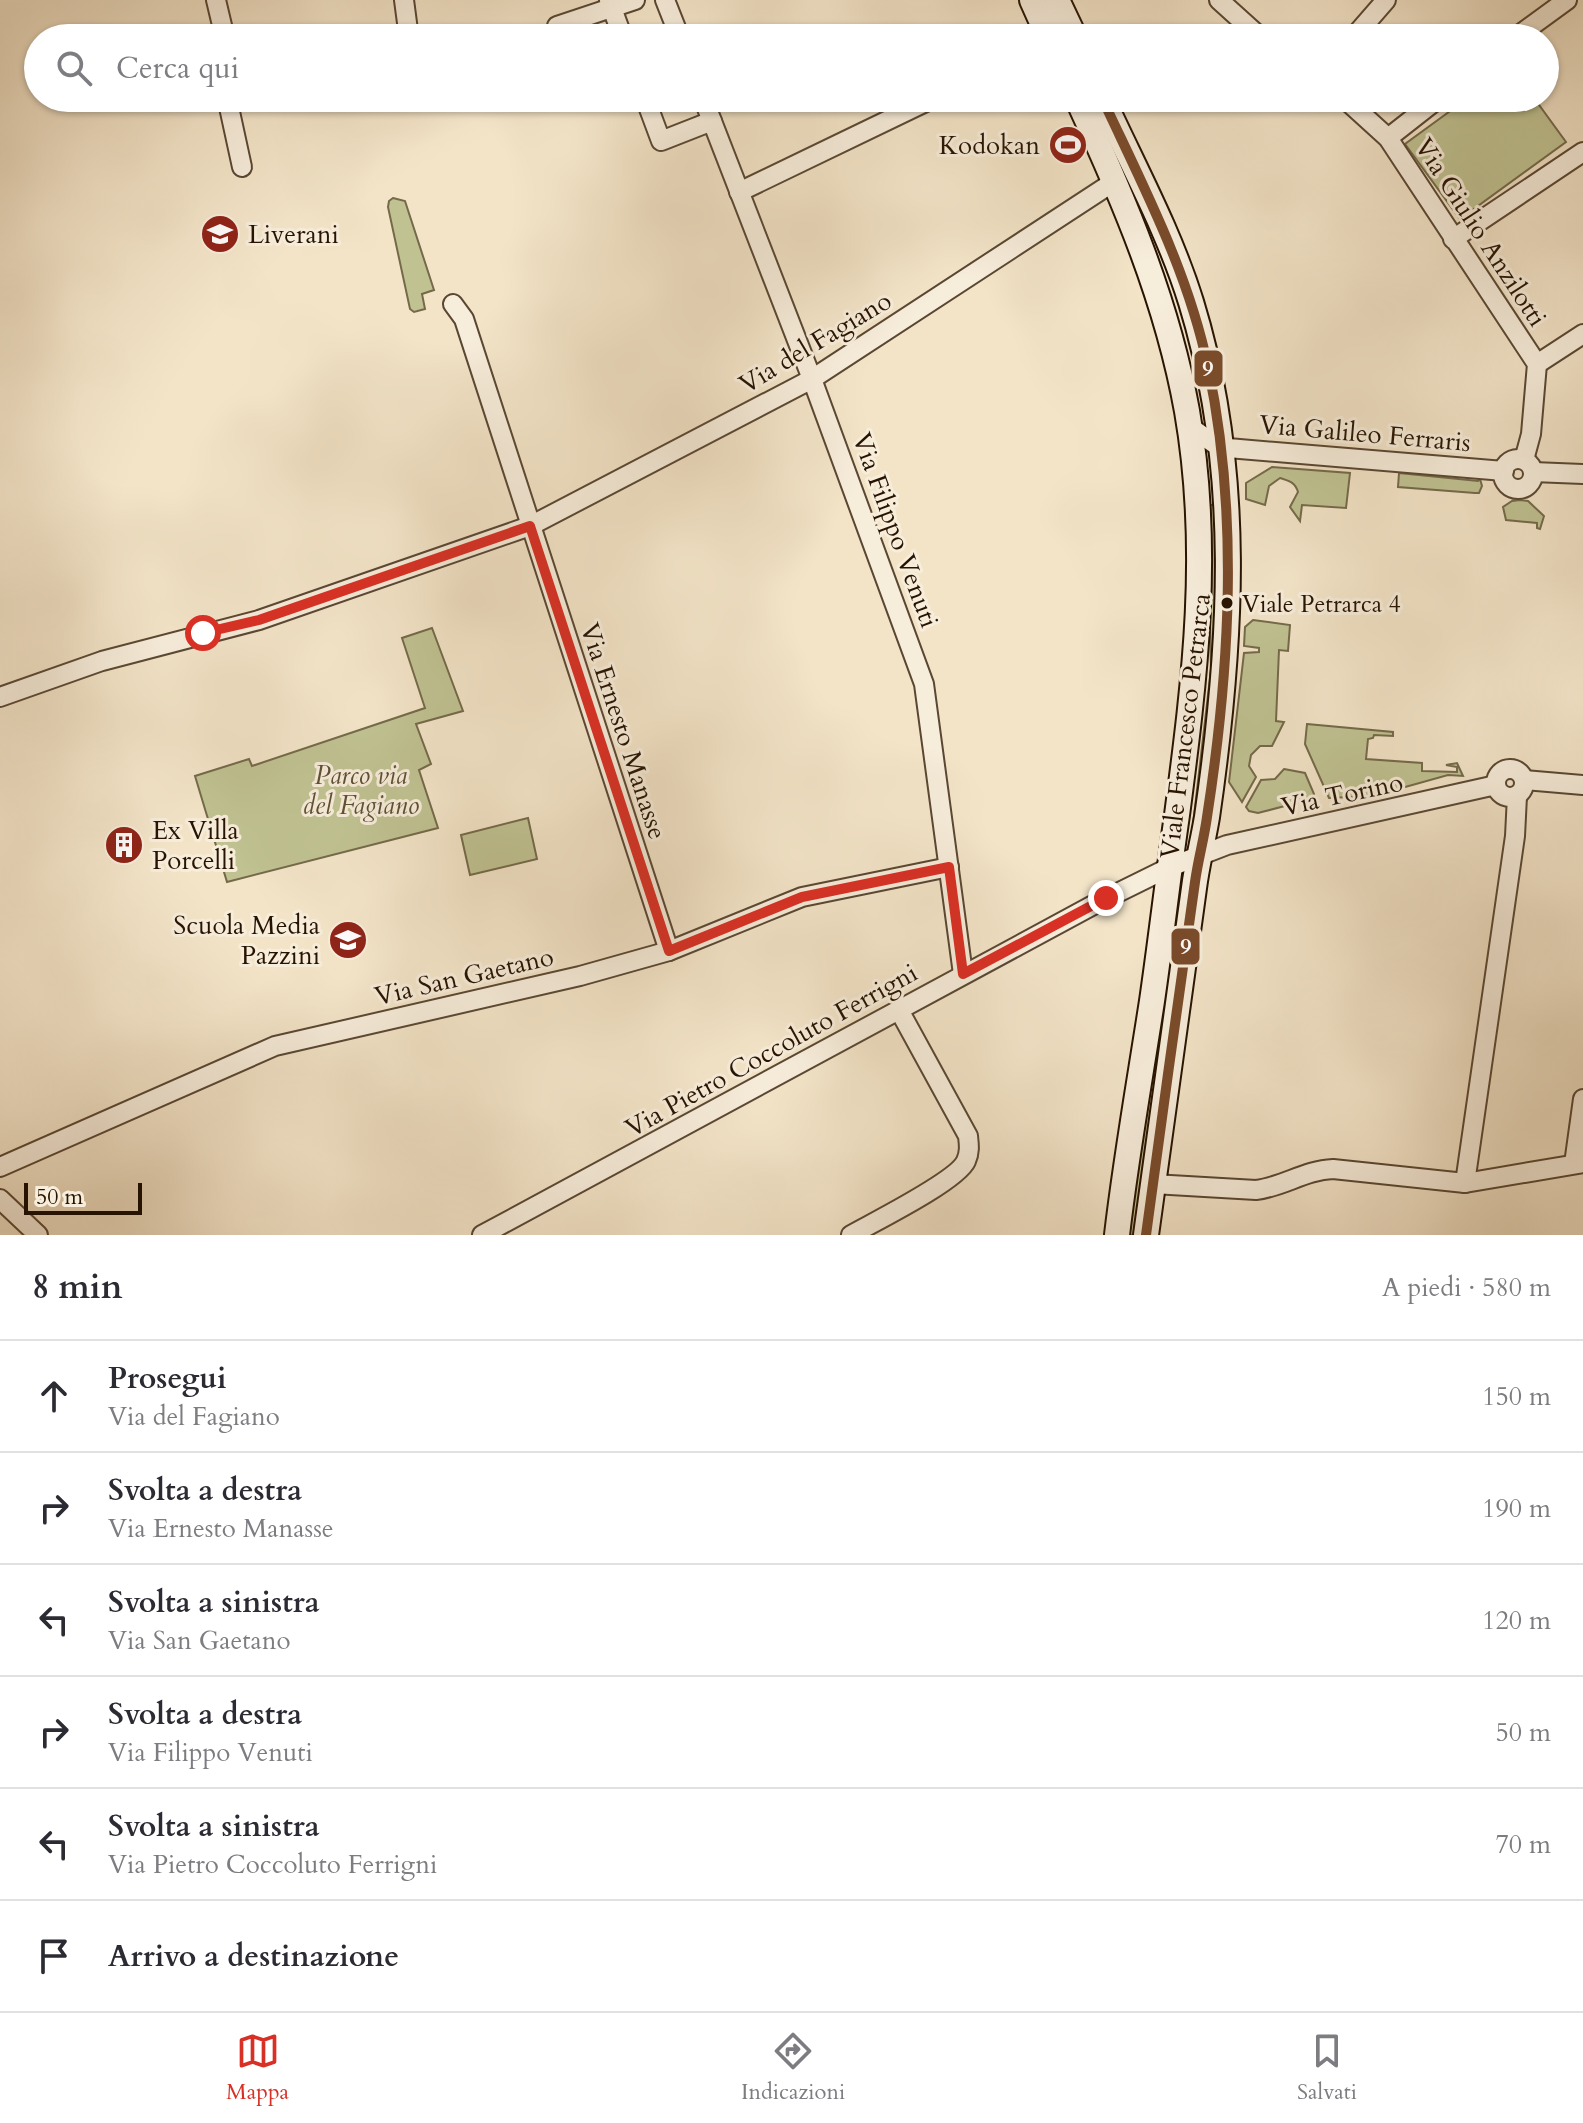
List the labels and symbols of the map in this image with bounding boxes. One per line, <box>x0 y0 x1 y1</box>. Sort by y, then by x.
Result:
sports icon: Kodokan <box>1047 124 1089 166</box>
place label: Kodokan <box>939 128 1040 163</box>
street label: Via Giulio Anzilotti <box>1406 131 1555 333</box>
school or university icon: Liverani <box>199 213 241 255</box>
place label: Liverani <box>248 217 339 252</box>
street label: Via del Fagiano <box>733 283 898 402</box>
line badge: 9 <box>1193 349 1224 388</box>
text: 9 <box>1202 354 1214 384</box>
street label: Via Galileo Ferraris <box>1258 407 1472 460</box>
street label: Via Filippo Venuti <box>844 428 947 632</box>
place label: Viale Petrarca 4 <box>1242 588 1401 621</box>
street label: Viale Francesco Petrarca <box>1152 591 1219 861</box>
marker: Viale Petrarca 4 <box>1219 595 1235 611</box>
route start <box>185 615 221 651</box>
street label: Via Ernesto Manasse <box>572 618 675 844</box>
park label: Parco via del Fagiano <box>303 758 419 823</box>
street label: Via Torino <box>1278 765 1406 824</box>
place label: Ex Villa Porcelli <box>152 813 239 878</box>
building icon: Ex Villa Porcelli <box>103 824 145 866</box>
route end <box>1088 880 1124 916</box>
place label: Scuola Media Pazzini <box>173 908 320 973</box>
school or university icon: Scuola Media Pazzini <box>327 919 369 961</box>
line badge: 9 <box>1170 927 1201 966</box>
text: 9 <box>1180 932 1192 962</box>
street label: Via San Gaetano <box>371 939 557 1014</box>
street label: Via Pietro Coccoluto Ferrigni <box>619 955 924 1146</box>
scale bar <box>24 1179 142 1215</box>

